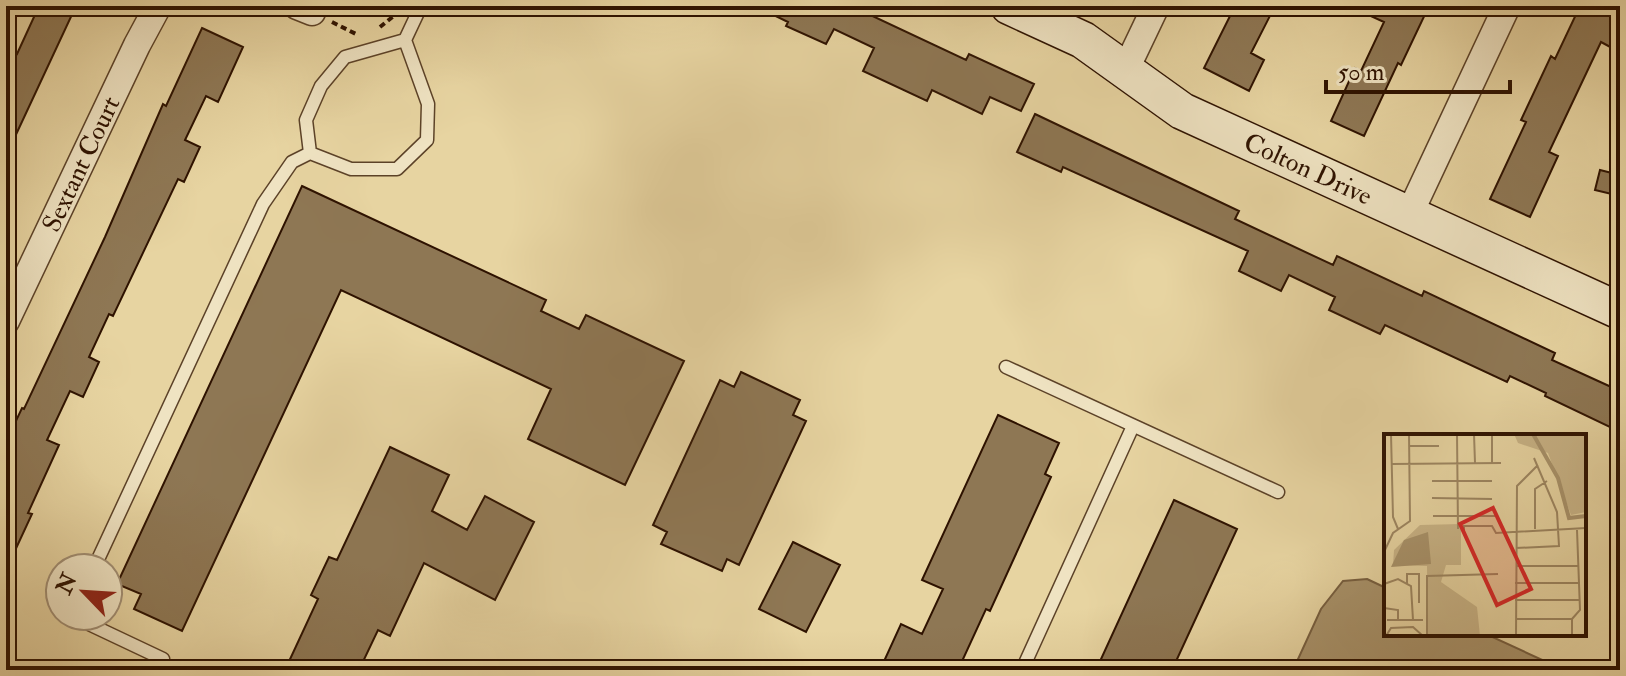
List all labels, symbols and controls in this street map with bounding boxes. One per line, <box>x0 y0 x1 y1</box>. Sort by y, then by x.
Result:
scale bar <box>1326 44 1510 94</box>
text: 50 m <box>1338 57 1385 88</box>
street label: Sextant Court <box>36 91 127 237</box>
street label: Colton Drive <box>1239 126 1377 213</box>
inset map <box>1384 434 1586 636</box>
north arrow <box>44 552 124 632</box>
text: N <box>50 569 84 600</box>

